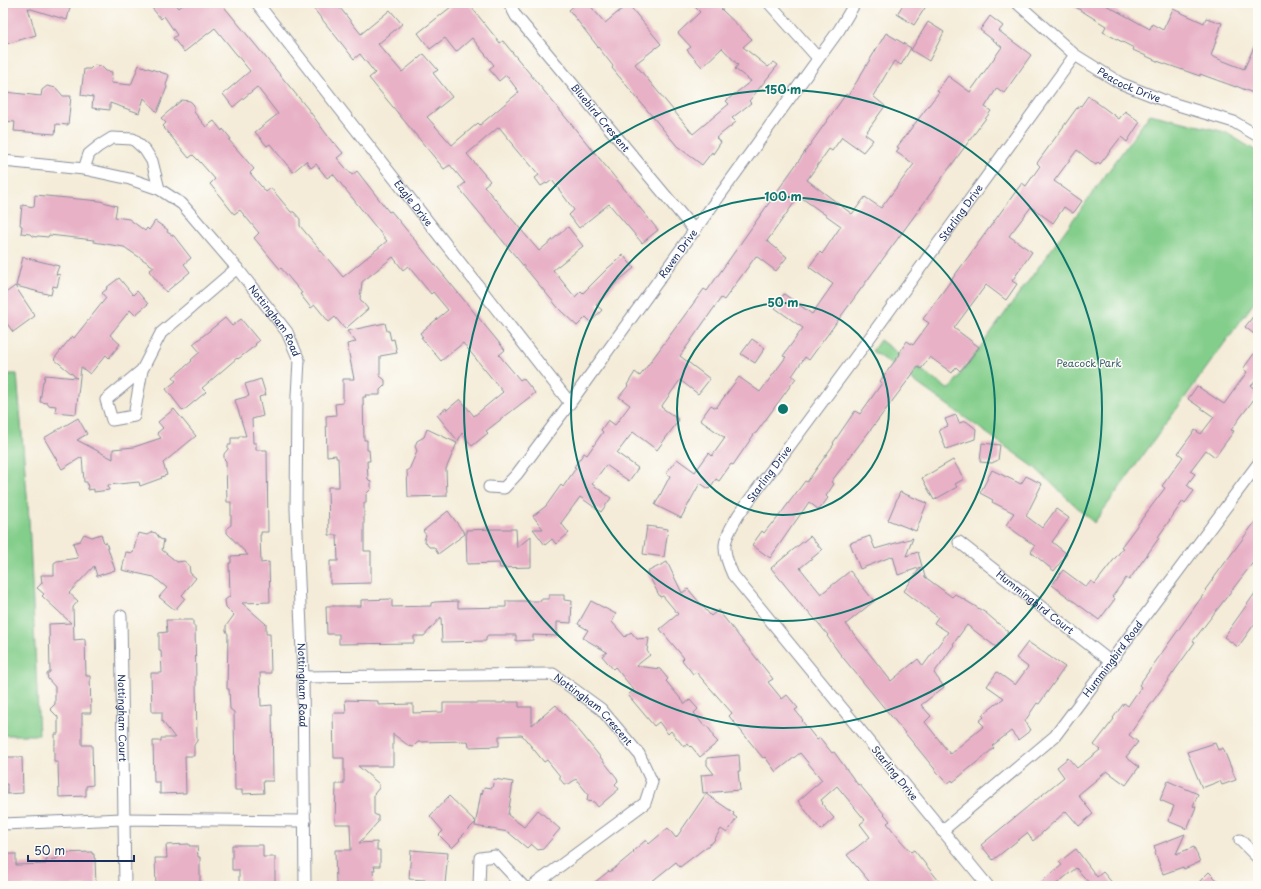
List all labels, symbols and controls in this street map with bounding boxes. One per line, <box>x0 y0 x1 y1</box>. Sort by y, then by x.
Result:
street label: Peacock Drive <box>1095 63 1163 105</box>
street label: Bluebird Crescent <box>568 80 634 155</box>
text: 150 m <box>765 80 801 98</box>
street label: Eagle Drive <box>391 176 437 229</box>
street label: Starling Drive <box>934 181 986 244</box>
text: 100 m <box>764 187 802 205</box>
street label: Raven Drive <box>655 226 700 281</box>
street label: Nottingham Road <box>246 281 305 359</box>
text: 50 m <box>767 293 799 311</box>
park label: Peacock Park <box>1056 355 1122 370</box>
centre of rings <box>776 402 790 416</box>
street label: Starling Drive <box>743 442 794 505</box>
street label: Hummingbird Court <box>993 566 1078 637</box>
street label: Hummingbird Road <box>1079 617 1146 700</box>
street label: Nottingham Road <box>295 643 311 728</box>
street label: Nottingham Crescent <box>551 669 637 748</box>
street label: Nottingham Court <box>115 674 131 762</box>
street label: Starling Drive <box>869 742 922 803</box>
scale bar <box>28 837 134 863</box>
text: 50 m <box>34 841 65 859</box>

